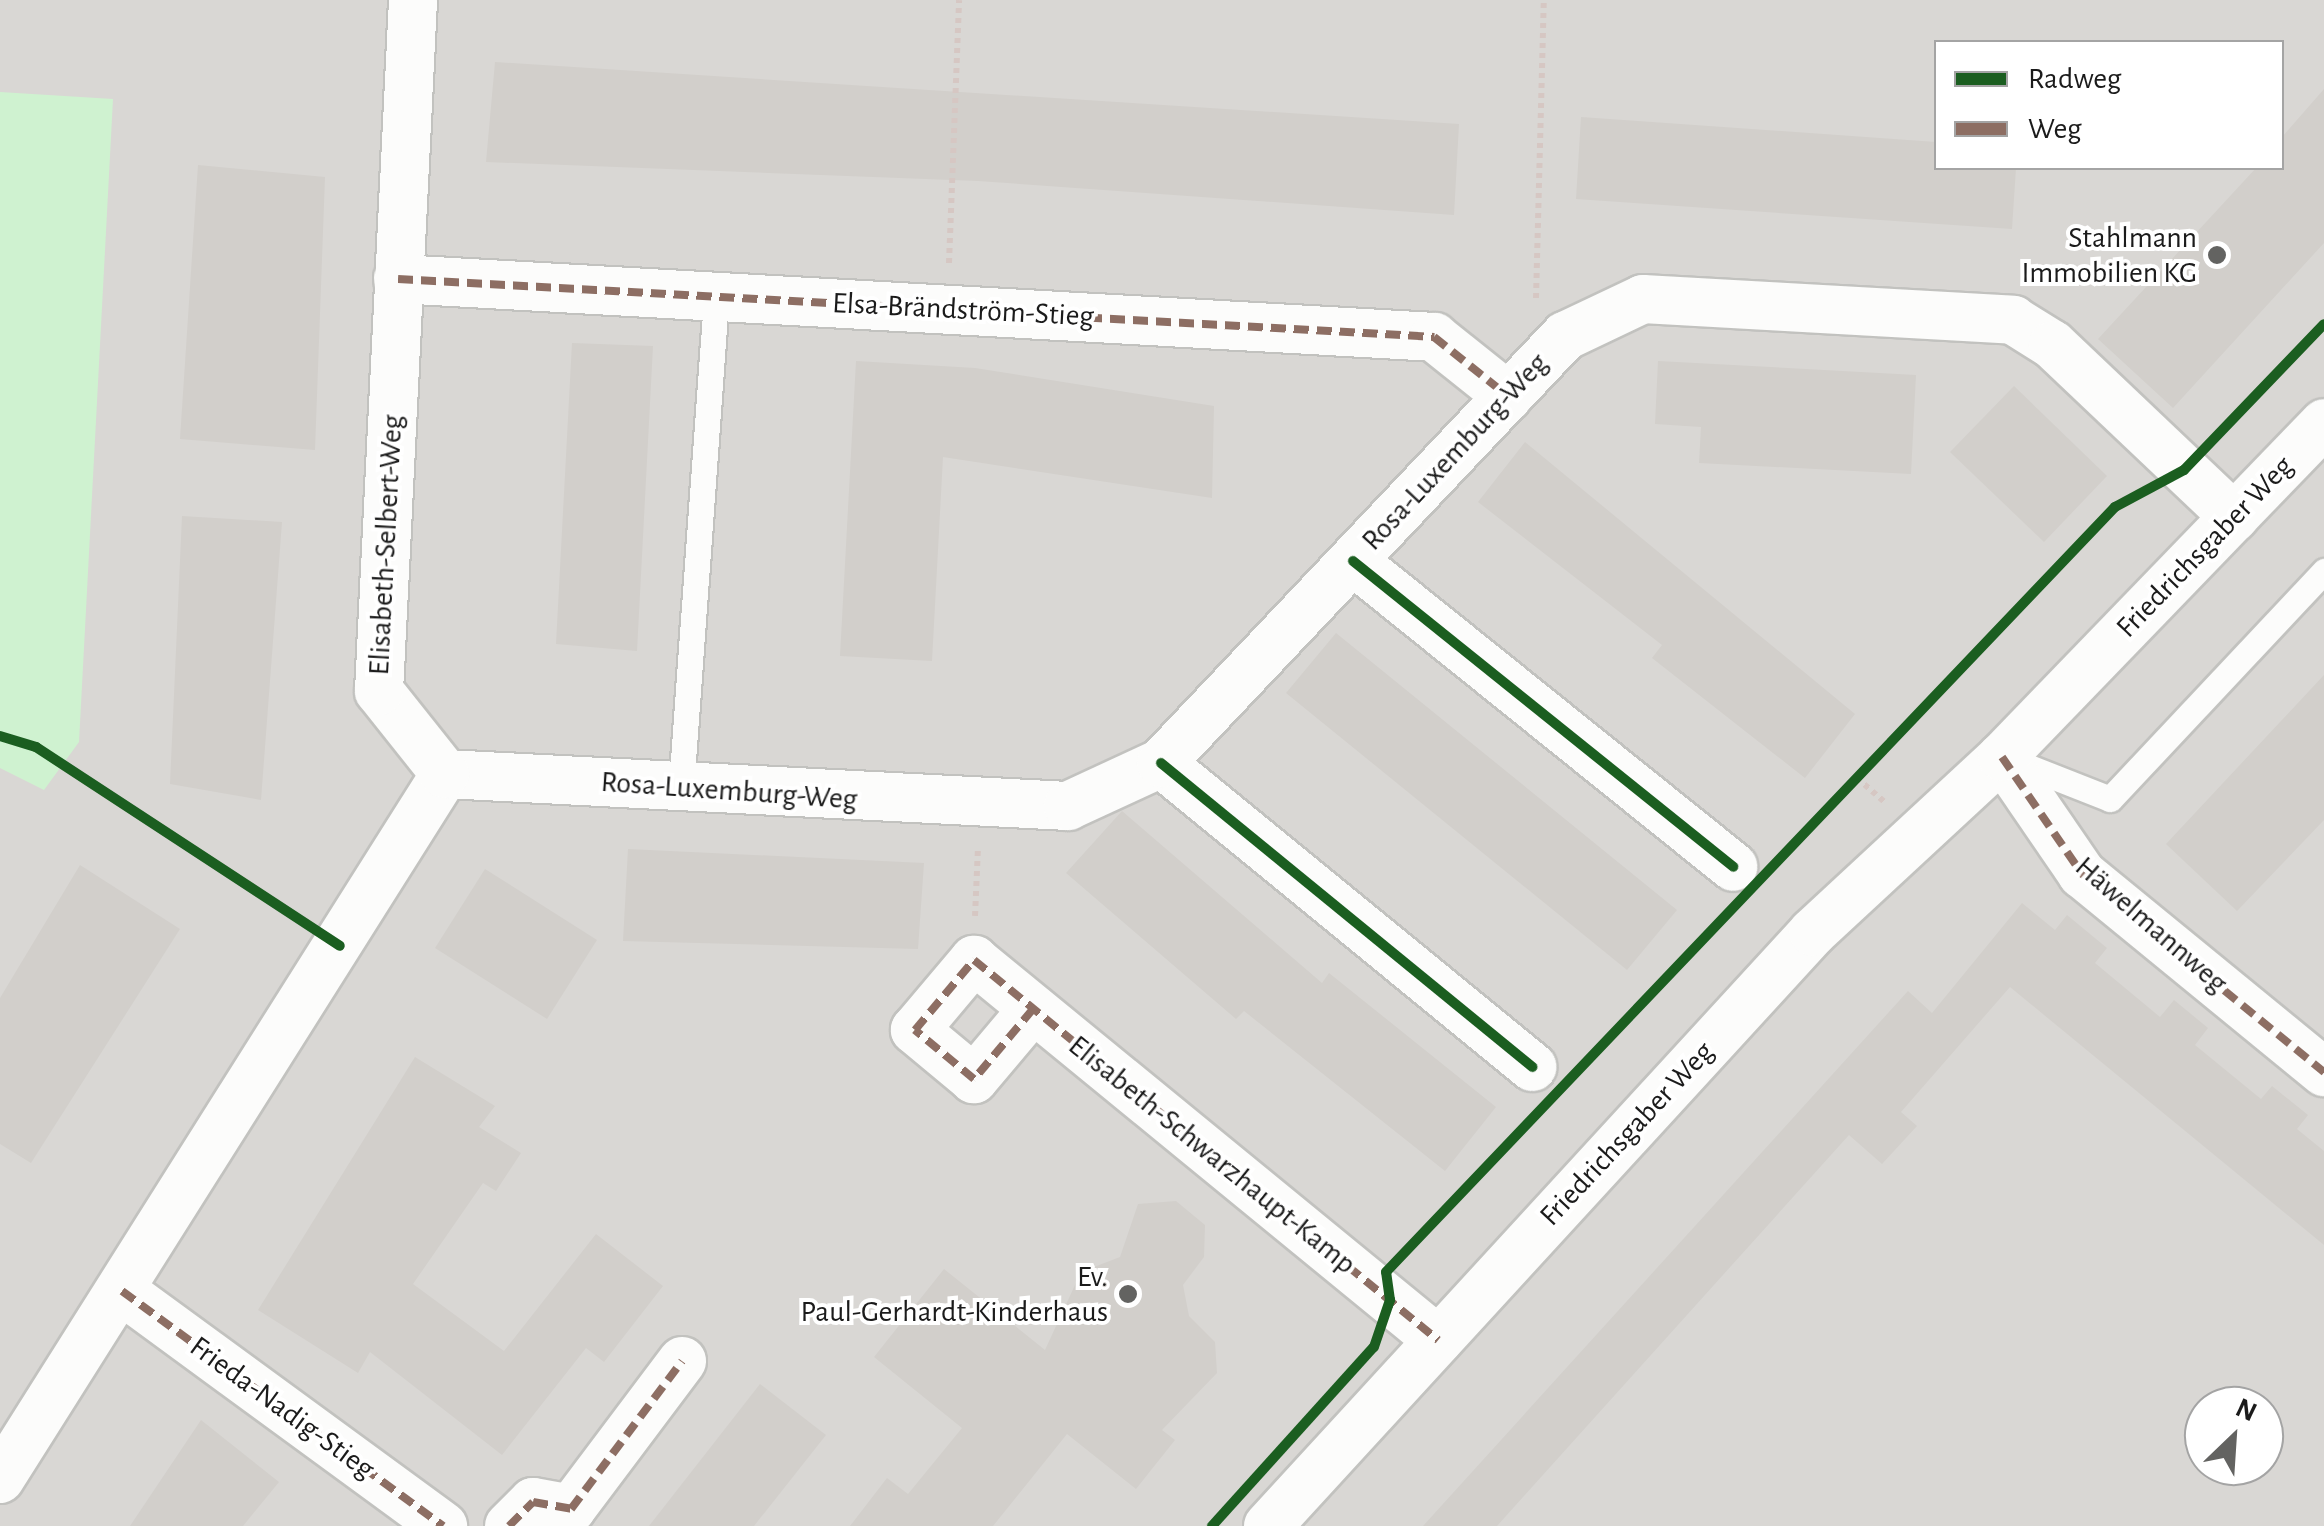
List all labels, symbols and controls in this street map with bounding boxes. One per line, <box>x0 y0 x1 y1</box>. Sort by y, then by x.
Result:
legend <box>1934 40 2284 170</box>
text: Radweg <box>2028 64 2121 94</box>
text: Weg <box>2028 114 2082 144</box>
place label: Stahlmann Immobilien KG <box>2021 220 2197 290</box>
marker: Stahlmann Immobilien KG <box>2206 244 2228 266</box>
street label: Elsa-Brändström-Stieg <box>831 285 1095 335</box>
street label: Rosa-Luxemburg-Weg <box>1354 346 1556 558</box>
street label: Elisabeth-Selbert-Weg <box>361 414 411 676</box>
street label: Friedrichsgaber Weg <box>2109 449 2301 645</box>
street label: Rosa-Luxemburg-Weg <box>600 764 858 818</box>
street label: Häwelmannweg <box>2067 849 2235 1001</box>
street label: Elisabeth-Schwarzhaupt-Kamp <box>1061 1028 1363 1282</box>
street label: Friedrichsgaber Weg <box>1532 1034 1722 1234</box>
place label: Ev. Paul-Gerhardt-Kinderhaus <box>801 1259 1108 1330</box>
marker: Ev. Paul-Gerhardt-Kinderhaus <box>1117 1283 1139 1305</box>
street label: Frieda-Nadig-Stieg <box>182 1329 382 1487</box>
north arrow <box>2184 1386 2284 1486</box>
text: N <box>2231 1394 2261 1427</box>

